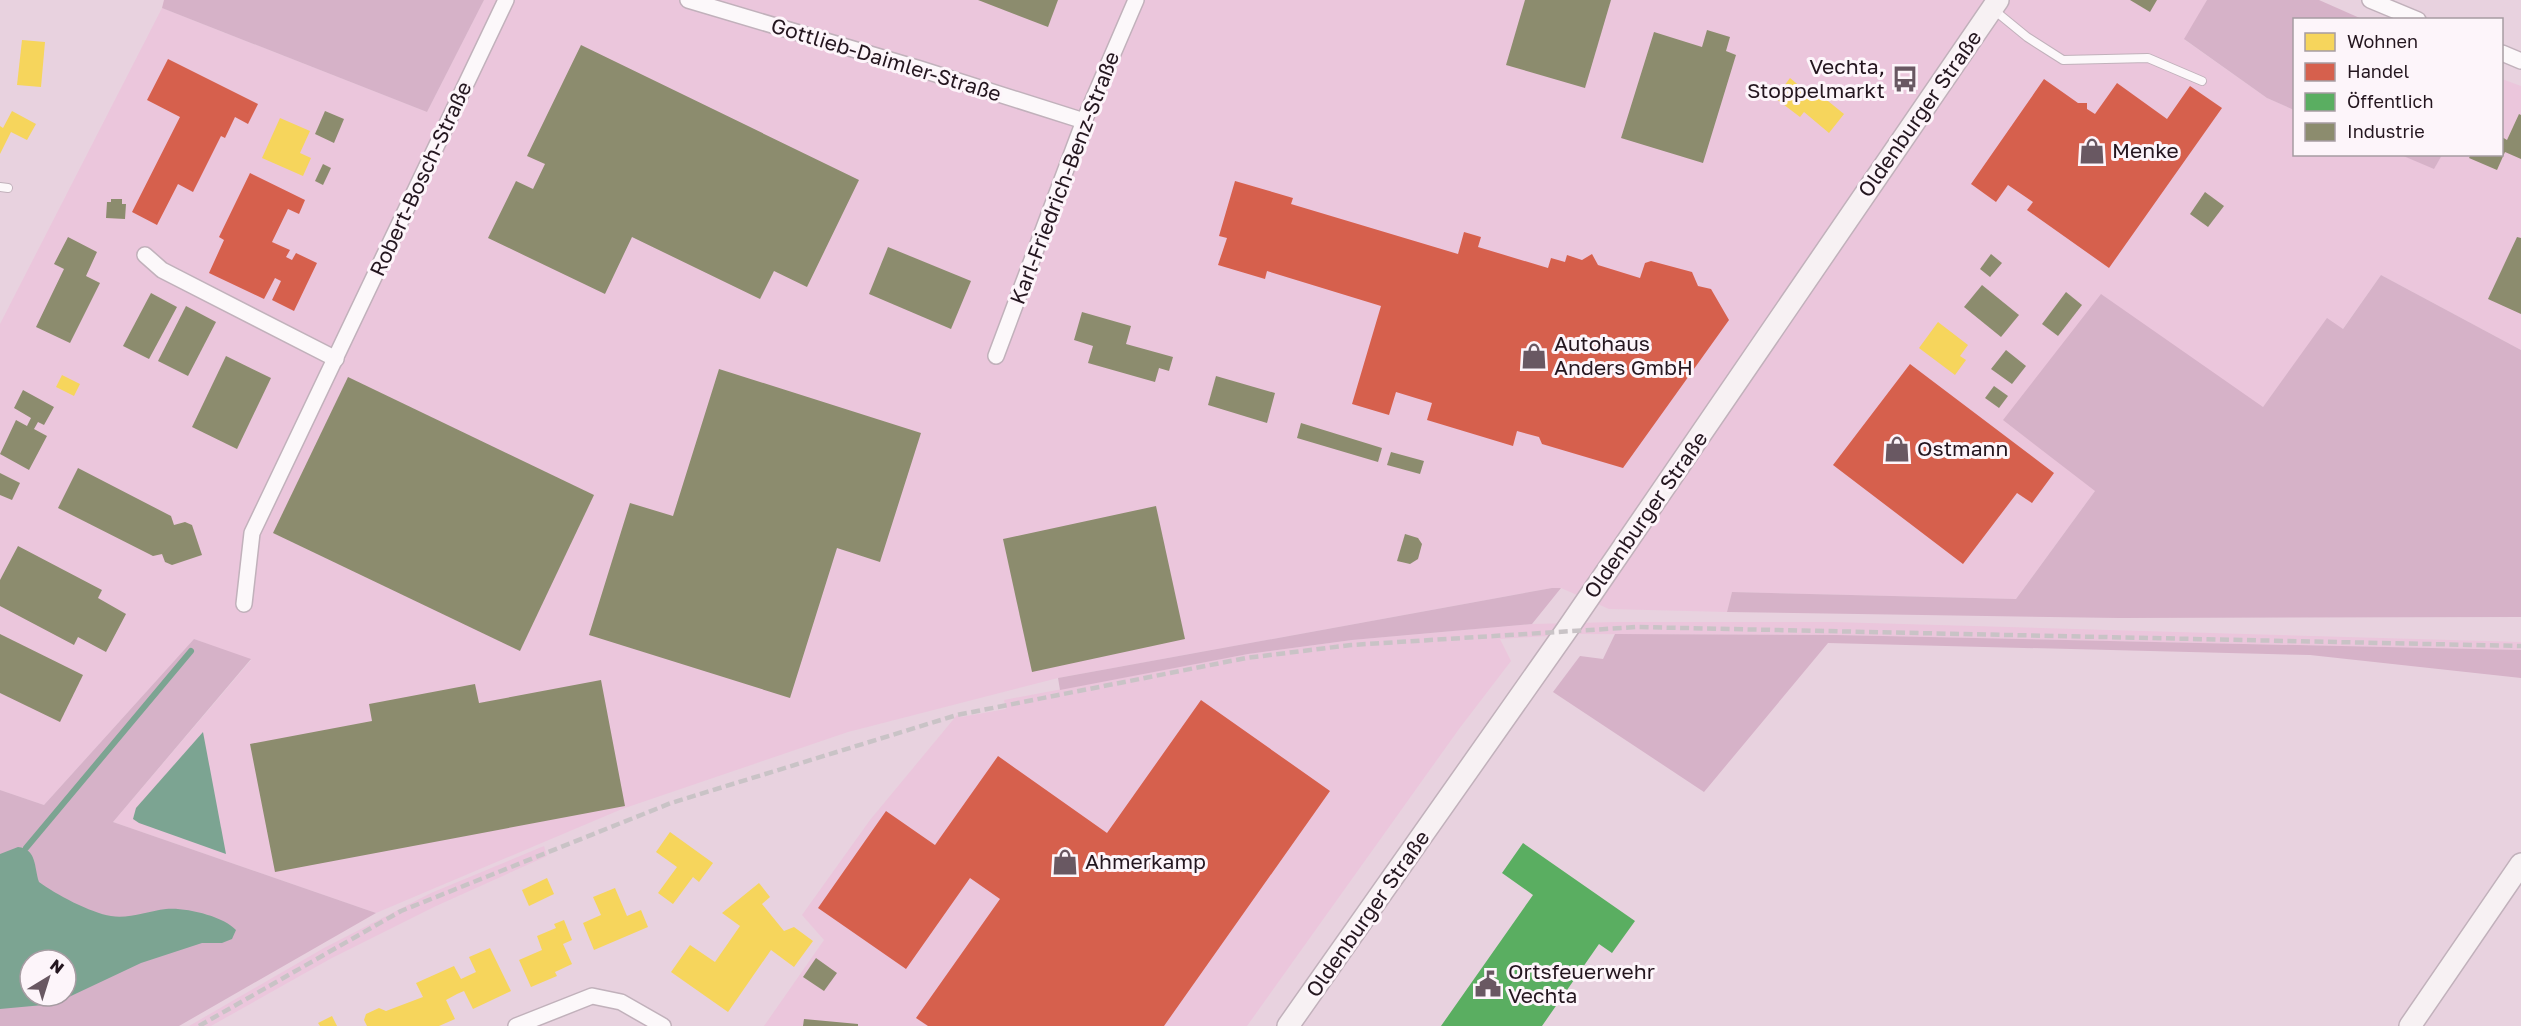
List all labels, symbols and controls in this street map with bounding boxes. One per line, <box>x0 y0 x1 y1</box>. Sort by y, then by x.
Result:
street label: Gottlieb-Daimler-Straße <box>768 12 1005 106</box>
legend <box>2293 18 2503 156</box>
street label: Oldenburger Straße <box>1852 25 1987 202</box>
text: Wohnen <box>2347 30 2418 52</box>
street label: Karl-Friedrich-Benz-Straße <box>1004 47 1124 308</box>
place label: Vechta, Stoppelmarkt <box>1747 53 1885 103</box>
text: Handel <box>2347 60 2409 82</box>
bus stop icon: Vechta, Stoppelmarkt <box>1890 64 1920 94</box>
street label: Robert-Bosch-Straße <box>363 77 477 280</box>
text: Öffentlich <box>2347 90 2433 112</box>
text: Industrie <box>2347 120 2425 142</box>
shop icon: Menke <box>2077 136 2107 166</box>
place label: Menke <box>2112 137 2179 163</box>
place label: Autohaus Anders GmbH <box>1554 330 1693 380</box>
shop icon: Autohaus Anders GmbH <box>1519 341 1549 371</box>
street label: Oldenburger Straße <box>1578 426 1713 603</box>
shop icon: Ostmann <box>1882 434 1912 464</box>
place label: Ostmann <box>1917 435 2008 461</box>
street label: Oldenburger Straße <box>1300 825 1435 1002</box>
shop icon: Ahmerkamp <box>1050 847 1080 877</box>
place label: Ahmerkamp <box>1085 848 1206 874</box>
north arrow <box>18 948 78 1008</box>
text: N <box>46 955 68 978</box>
place label: Ortsfeuerwehr Vechta <box>1508 958 1655 1008</box>
public building icon: Ortsfeuerwehr Vechta <box>1473 969 1503 999</box>

